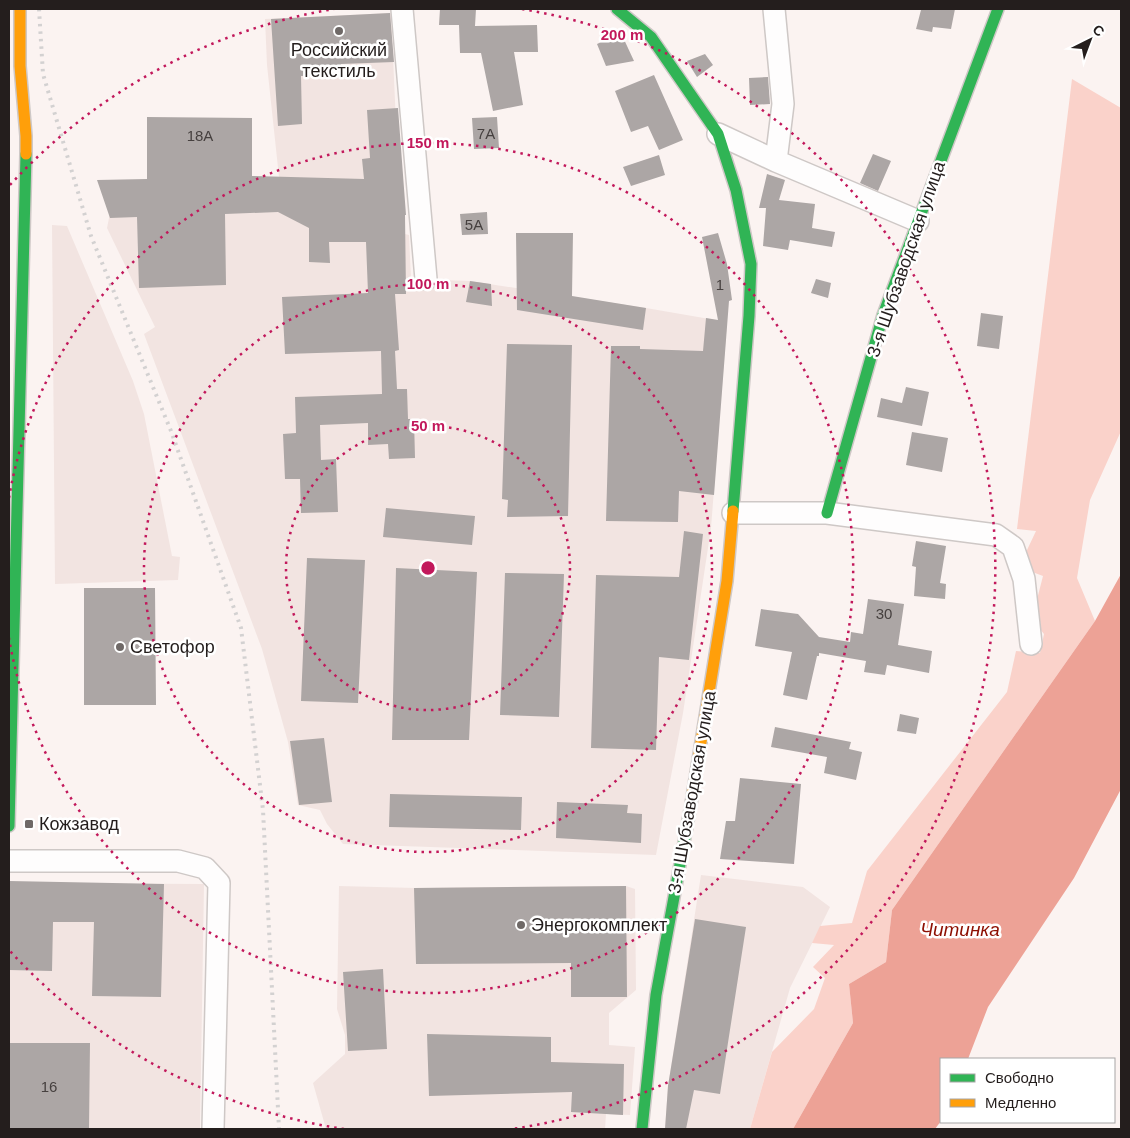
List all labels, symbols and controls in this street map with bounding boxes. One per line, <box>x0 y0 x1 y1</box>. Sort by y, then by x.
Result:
north arrow <box>1065 15 1115 65</box>
text: С <box>1090 21 1108 40</box>
marker: Российский текстиль <box>333 25 345 37</box>
text: 200 m <box>601 26 643 43</box>
place label: Российский текстиль <box>291 40 387 81</box>
house number: 7А <box>477 125 495 142</box>
house number: 18А <box>187 127 213 144</box>
text: 150 m <box>407 134 449 151</box>
street label: 3-я Шубзаводская улица <box>863 158 949 359</box>
house number: 5А <box>465 216 483 233</box>
text: 100 m <box>407 275 449 292</box>
house number: 1 <box>716 276 724 293</box>
text: 50 m <box>411 417 445 434</box>
centre of rings <box>419 559 437 577</box>
house number: 30 <box>876 605 892 622</box>
place label: Светофор <box>130 637 215 657</box>
marker: Светофор <box>114 641 126 653</box>
street label: 3-я Шубзаводская улица <box>664 688 720 895</box>
place label: Кожзавод <box>39 814 120 834</box>
marker: Кожзавод <box>23 818 35 830</box>
place label: Энергокомплект <box>531 915 667 935</box>
marker: Энергокомплект <box>515 919 527 931</box>
water label: Читинка <box>920 919 1000 940</box>
legend <box>940 1058 1115 1123</box>
text: Свободно <box>985 1069 1054 1086</box>
house number: 16 <box>41 1078 57 1095</box>
text: Медленно <box>985 1094 1056 1111</box>

